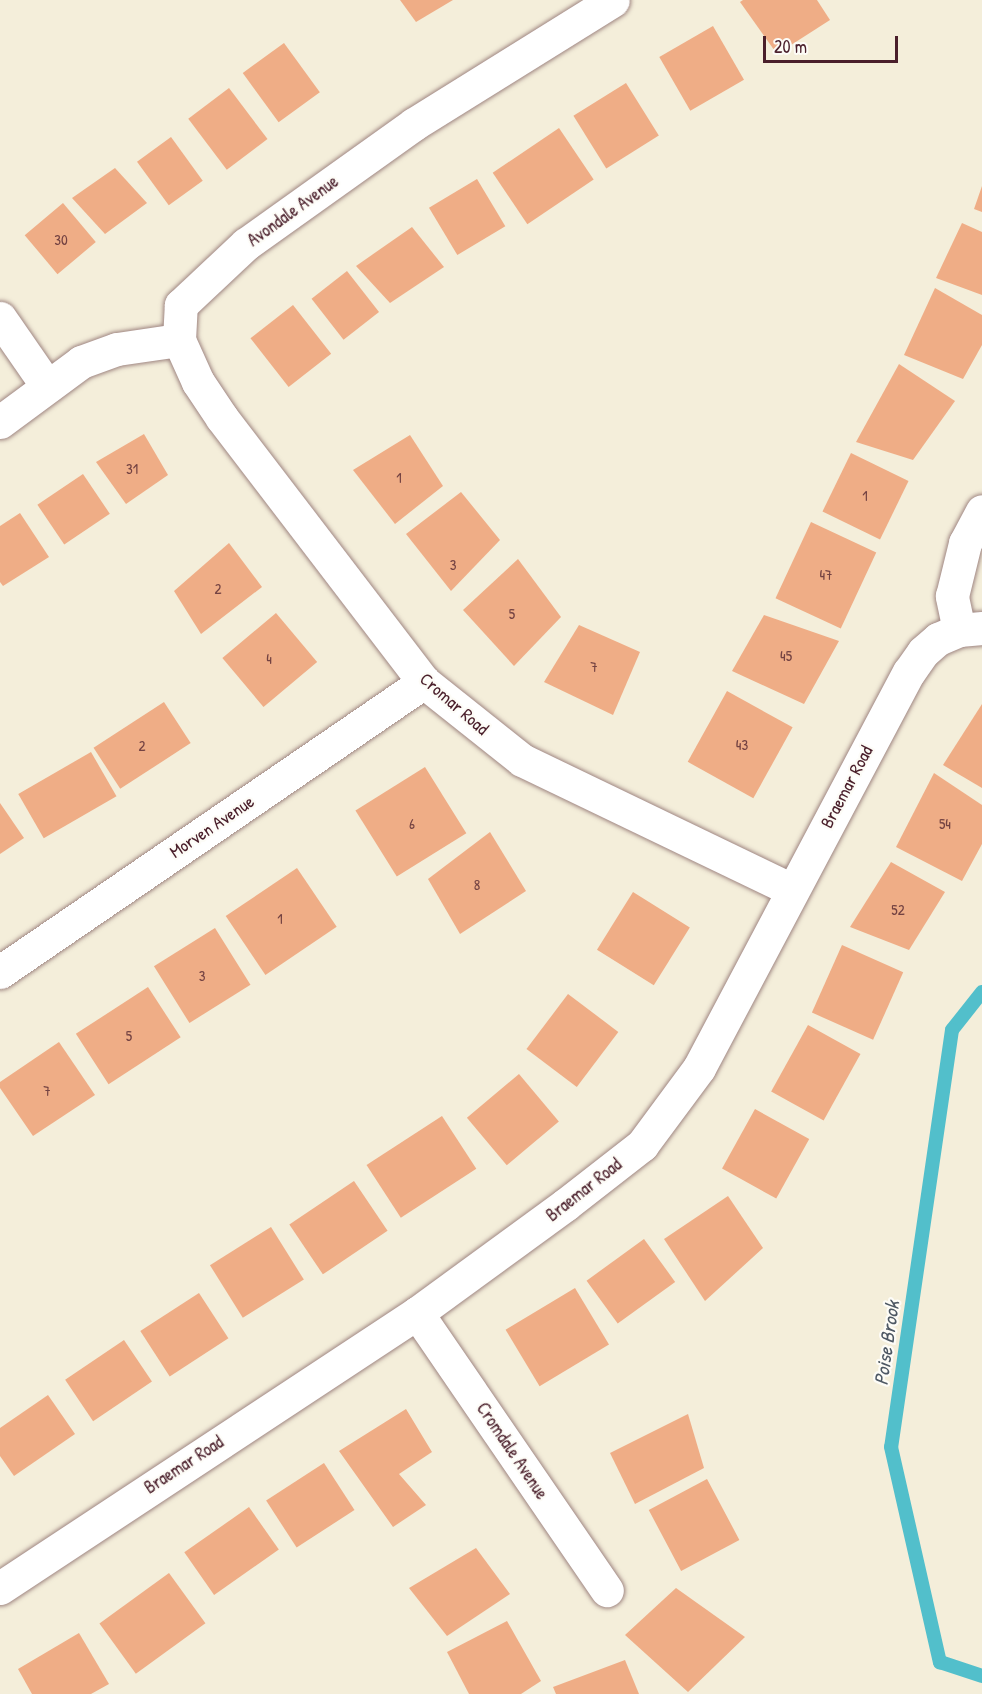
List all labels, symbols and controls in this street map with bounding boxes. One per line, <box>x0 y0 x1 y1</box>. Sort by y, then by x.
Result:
scale bar <box>766 24 901 62</box>
text: 20 m <box>774 34 807 59</box>
street label: Avondale Avenue <box>243 171 343 251</box>
house number: 30 <box>54 231 68 249</box>
house number: 31 <box>126 460 138 478</box>
house number: 1 <box>396 469 402 487</box>
house number: 1 <box>862 487 868 505</box>
house number: 3 <box>450 556 456 574</box>
house number: 47 <box>819 566 833 584</box>
house number: 2 <box>214 580 222 598</box>
house number: 5 <box>509 605 515 623</box>
house number: 45 <box>780 647 792 665</box>
house number: 4 <box>266 650 272 668</box>
house number: 7 <box>590 658 598 676</box>
street label: Cromar Road <box>415 668 493 740</box>
house number: 43 <box>736 736 748 754</box>
house number: 2 <box>138 737 146 755</box>
street label: Braemar Road <box>816 742 878 832</box>
street label: Morven Avenue <box>166 791 258 863</box>
house number: 6 <box>409 815 415 833</box>
house number: 54 <box>939 815 951 833</box>
house number: 8 <box>474 876 480 894</box>
house number: 52 <box>891 901 905 919</box>
house number: 1 <box>277 910 283 928</box>
house number: 3 <box>199 967 205 985</box>
house number: 5 <box>126 1027 132 1045</box>
house number: 7 <box>43 1082 51 1100</box>
street label: Braemar Road <box>542 1154 626 1226</box>
water label: Poise Brook <box>868 1299 904 1387</box>
street label: Cromdale Avenue <box>472 1398 552 1504</box>
street label: Braemar Road <box>140 1431 228 1499</box>

